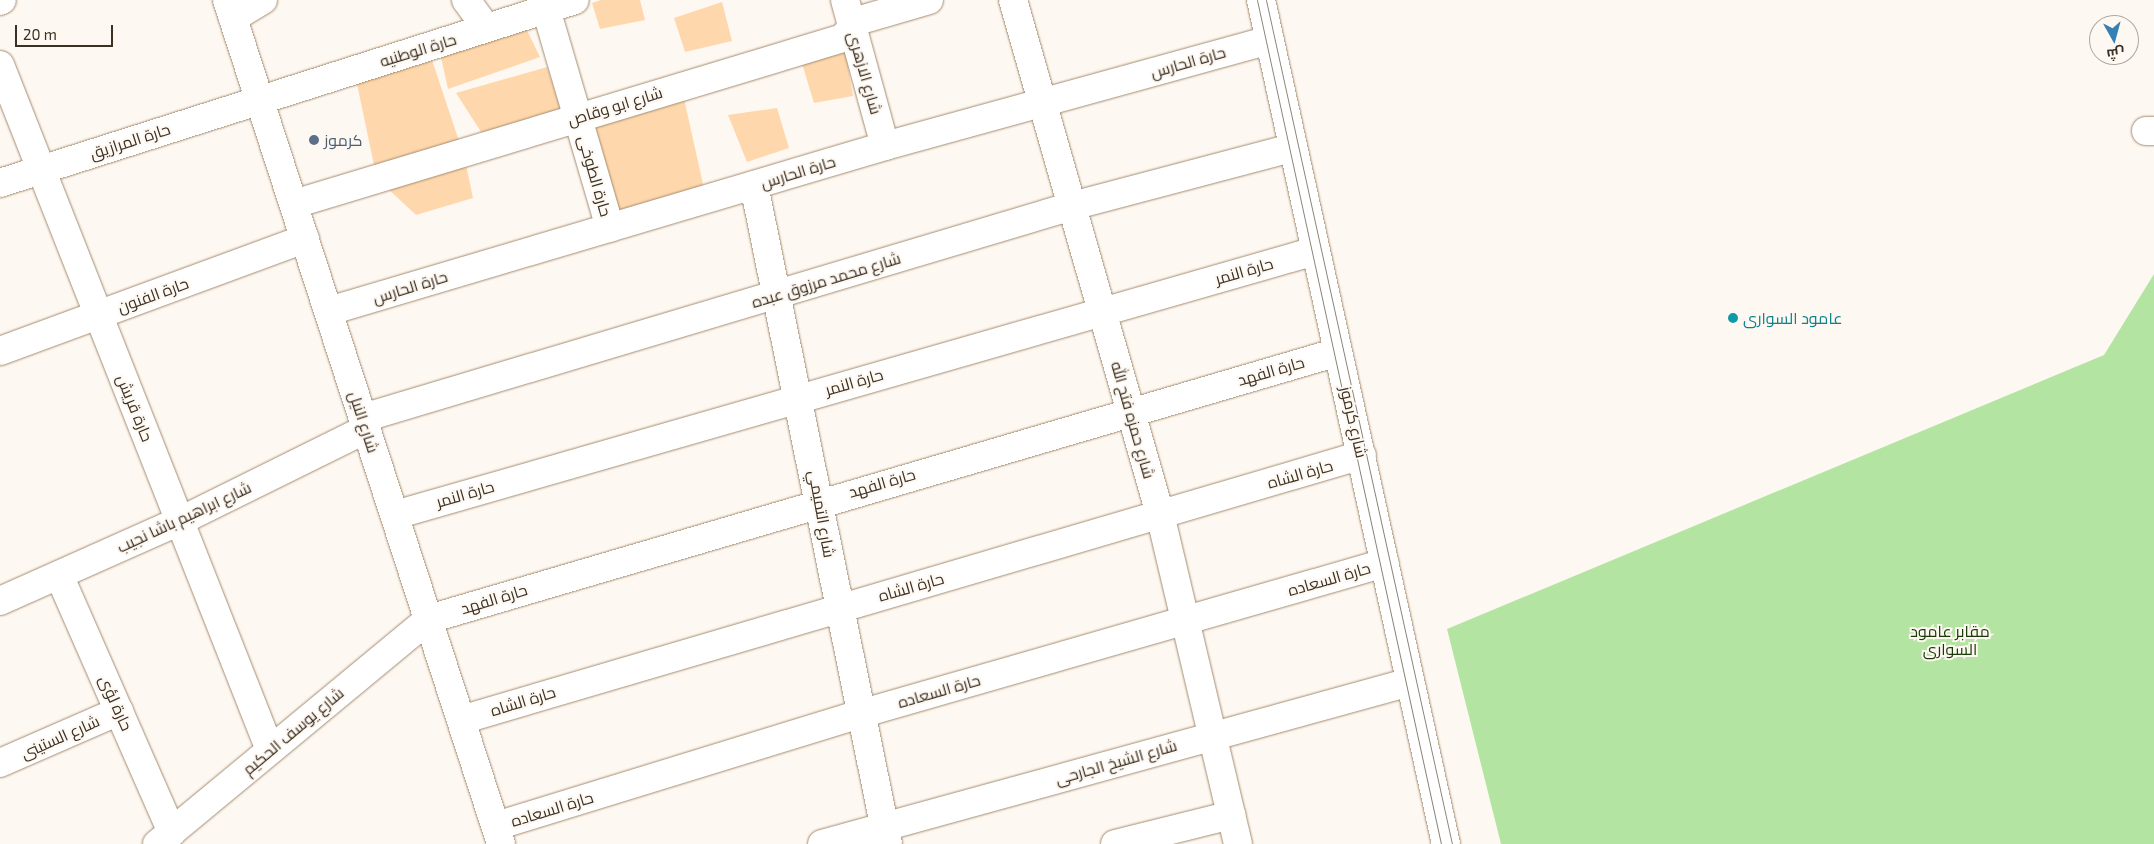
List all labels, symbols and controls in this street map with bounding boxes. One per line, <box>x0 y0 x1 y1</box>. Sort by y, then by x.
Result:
scale bar <box>18 15 115 47</box>
north arrow <box>2089 15 2139 65</box>
text: 20 m <box>23 25 57 43</box>
street label: حارة الوطنيه <box>377 29 459 71</box>
street label: شارع الازهرى <box>844 29 886 117</box>
street label: حارة الحارس <box>1148 42 1228 82</box>
text: ش <box>2106 45 2126 64</box>
street label: شارع ابو وقاص <box>565 82 665 130</box>
street label: حارة المرازيق <box>87 119 173 163</box>
place label: كرموز <box>324 130 363 150</box>
street label: حارة الطوخى <box>574 133 616 219</box>
marker: كرموز <box>308 134 320 146</box>
street label: حارة الحارس <box>758 152 838 192</box>
street label: شارع محمد مرزوق عبده <box>749 248 903 312</box>
street label: حارة النمر <box>1213 254 1275 288</box>
street label: حارة الحارس <box>370 267 450 307</box>
street label: حارة الفنون <box>115 273 191 317</box>
place label: عامود السوارى <box>1743 308 1843 328</box>
marker: عامود السوارى <box>1727 312 1739 324</box>
street label: حارة الفهد <box>1235 352 1307 390</box>
street label: شارع حمزه فتح الله <box>1107 359 1159 481</box>
street label: حارة النمر <box>823 365 885 399</box>
street label: حارة قريش <box>113 372 157 444</box>
street label: شارع كرموز <box>1336 384 1372 460</box>
street label: شارع النيل <box>345 389 383 455</box>
street label: حارة الشاه <box>1265 456 1335 492</box>
street label: حارة الفهد <box>846 464 918 502</box>
street label: شارع التميمي <box>805 469 839 559</box>
street label: شارع ابراهيم باشا نجيب <box>114 477 254 557</box>
street label: حارة النمر <box>434 477 496 511</box>
street label: حارة السعاده <box>1285 558 1373 600</box>
street label: حارة الشاه <box>876 569 946 605</box>
street label: حارة الفهد <box>458 580 530 618</box>
park label: مقابر عامود السوارى <box>1910 621 1990 659</box>
street label: حارة السعاده <box>895 670 983 712</box>
street label: حارة لؤى <box>95 672 137 734</box>
street label: حارة الشاه <box>488 682 558 720</box>
street label: شارع يوسف الحكيم <box>239 683 347 779</box>
street label: شارع الستينى <box>18 711 102 763</box>
street label: شارع الشيخ الجارحى <box>1053 735 1179 789</box>
street label: حارة السعاده <box>508 787 596 831</box>

